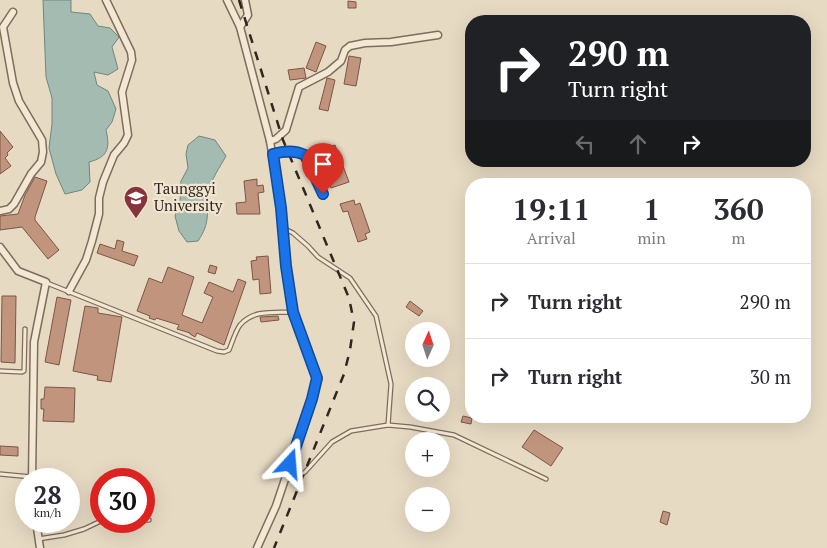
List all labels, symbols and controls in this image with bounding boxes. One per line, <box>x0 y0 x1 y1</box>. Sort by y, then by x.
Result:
text: 290 m <box>568 30 669 76</box>
icon: right <box>485 35 550 100</box>
text: Turn right <box>568 74 668 103</box>
icon: left <box>571 130 599 158</box>
icon: ahead <box>624 130 652 158</box>
icon: right <box>677 130 705 158</box>
pin <box>302 143 344 194</box>
icon: arrive <box>309 150 337 178</box>
place label: Taunggyi University <box>154 178 223 215</box>
school or university icon: Taunggyi University <box>123 185 149 219</box>
text: 19:11 <box>512 189 590 229</box>
text: 1 <box>643 189 660 229</box>
text: 360 <box>713 189 764 229</box>
text: Arrival <box>527 227 576 249</box>
text: min <box>638 227 666 249</box>
text: m <box>731 227 745 249</box>
icon: right <box>485 287 513 315</box>
text: Turn right <box>528 289 622 314</box>
text: 290 m <box>740 289 791 314</box>
north arrow <box>405 322 450 368</box>
map controls <box>405 322 450 532</box>
icon: right <box>485 362 513 390</box>
text: Turn right <box>528 364 622 389</box>
text: 30 m <box>750 364 791 389</box>
button: search <box>405 377 450 422</box>
button: + <box>405 432 450 477</box>
position arrow <box>263 437 315 489</box>
speed limit sign: 30 <box>90 468 155 533</box>
text: 28 <box>33 478 62 511</box>
button: − <box>405 487 450 532</box>
text: km/h <box>34 505 61 520</box>

